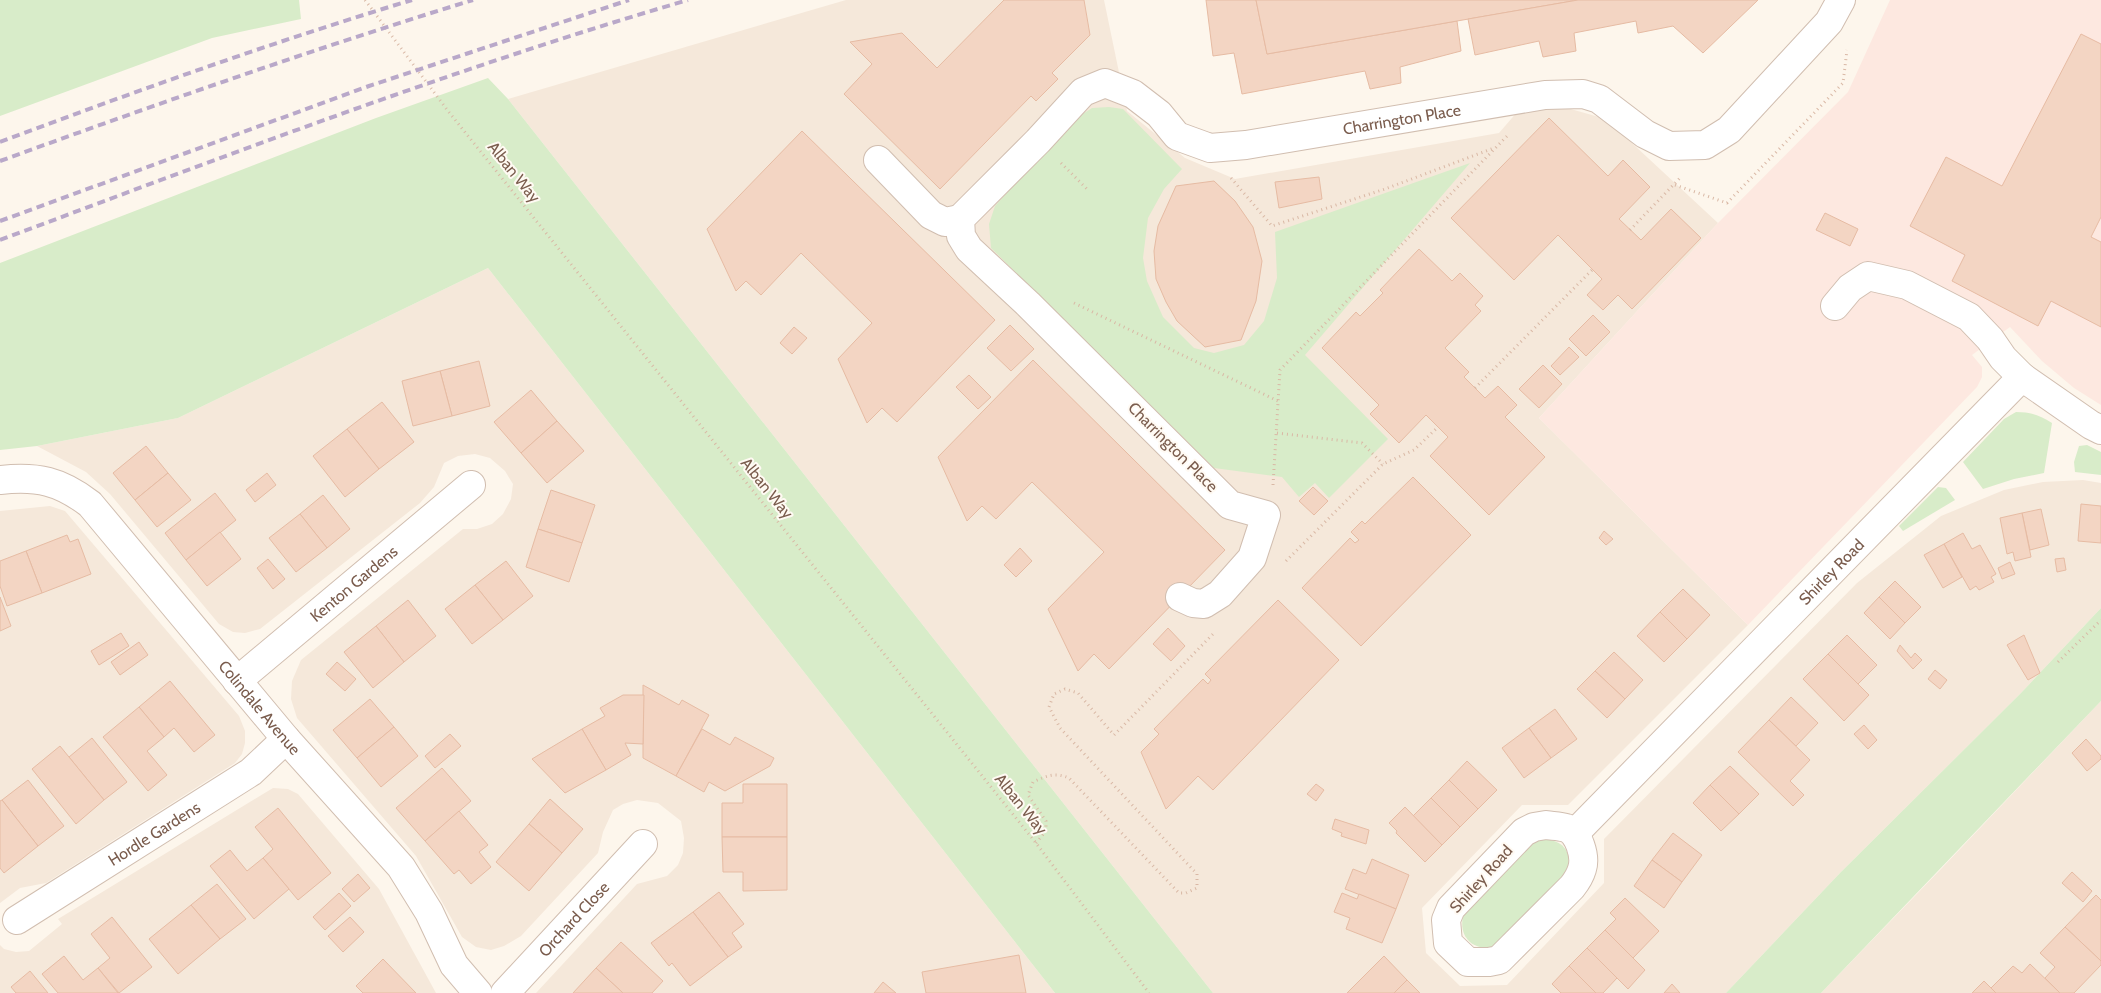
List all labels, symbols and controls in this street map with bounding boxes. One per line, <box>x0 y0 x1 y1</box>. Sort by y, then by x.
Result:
street label: Charrington Place <box>1341 100 1462 138</box>
street label: Alban Way <box>484 138 544 206</box>
street label: Charrington Place <box>1124 398 1222 496</box>
street label: Alban Way <box>737 454 797 522</box>
street label: Shirley Road <box>1795 535 1868 609</box>
street label: Kenton Gardens <box>306 541 401 625</box>
street label: Colindale Avenue <box>215 656 305 758</box>
street label: Alban Way <box>991 770 1051 838</box>
street label: Hordle Gardens <box>104 797 204 870</box>
street label: Shirley Road <box>1446 841 1516 917</box>
street label: Orchard Close <box>534 877 613 960</box>

